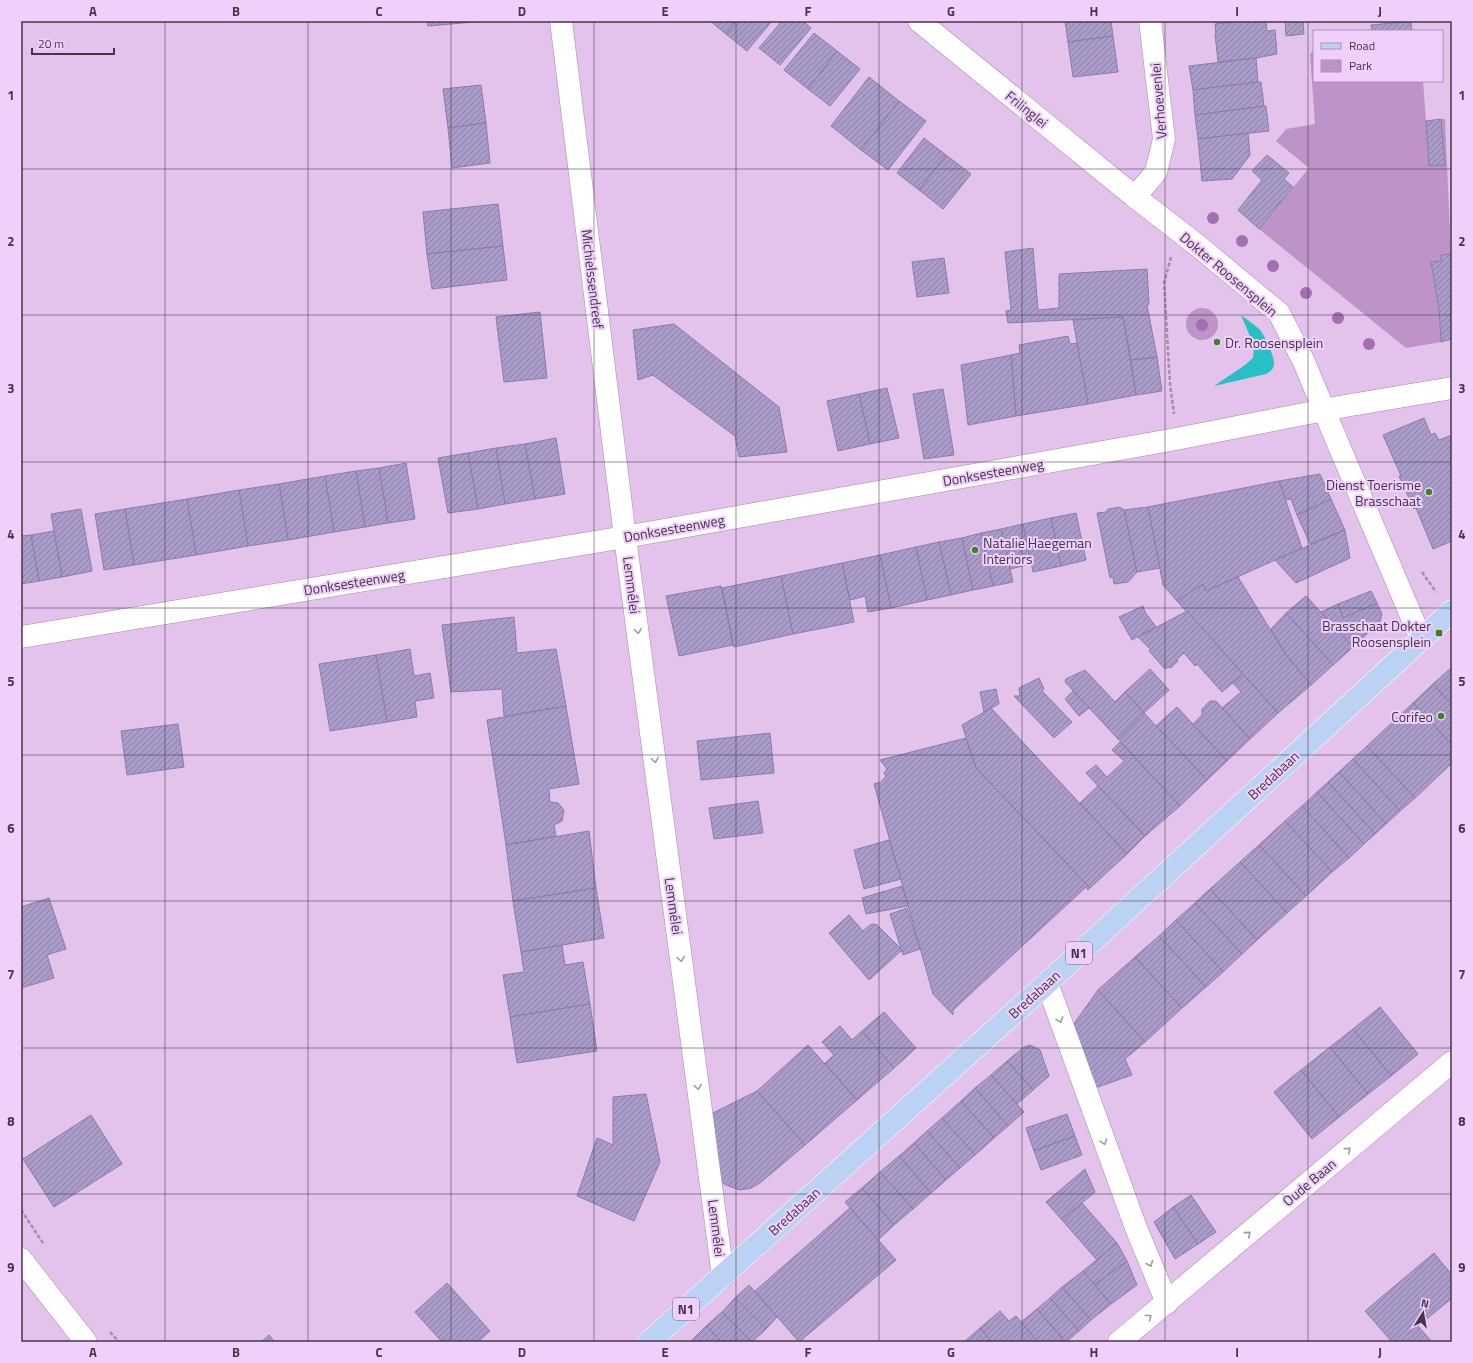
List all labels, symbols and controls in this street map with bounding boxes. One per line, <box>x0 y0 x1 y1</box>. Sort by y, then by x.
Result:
text: A <box>89 1 97 21</box>
text: B <box>232 1 240 21</box>
text: C <box>375 1 383 21</box>
text: D <box>518 1 526 21</box>
text: E <box>661 1 669 21</box>
text: F <box>805 1 812 21</box>
text: G <box>947 1 955 21</box>
text: H <box>1090 1 1098 21</box>
text: I <box>1235 1 1239 21</box>
text: J <box>1378 1 1382 21</box>
scale bar <box>32 30 114 56</box>
legend <box>1313 30 1443 82</box>
text: 20 m <box>38 34 64 53</box>
text: Road <box>1349 36 1375 55</box>
text: Park <box>1349 56 1372 75</box>
street label: Verhoevenlei <box>1144 62 1172 140</box>
text: 1 <box>7 85 15 105</box>
street label: Frilinglei <box>1001 85 1053 133</box>
text: 1 <box>1458 85 1466 105</box>
street label: Dokter Roosensplein <box>1175 227 1283 321</box>
street label: Michielssendreef <box>576 228 610 330</box>
text: 2 <box>7 231 15 251</box>
text: 2 <box>1458 231 1466 251</box>
place label: Dr. Roosensplein <box>1225 332 1323 353</box>
marker: Dr. Roosensplein <box>1212 337 1222 347</box>
text: 3 <box>7 378 15 398</box>
text: 3 <box>1458 378 1466 398</box>
street label: Donksesteenweg <box>941 453 1045 491</box>
place label: Dienst Toerisme Brasschaat <box>1326 474 1421 511</box>
marker: Dienst Toerisme Brasschaat <box>1424 487 1434 497</box>
street label: Donksesteenweg <box>622 509 726 547</box>
text: 4 <box>7 524 15 544</box>
text: 4 <box>1458 524 1466 544</box>
place label: Natalie Haegeman Interiors <box>983 532 1092 569</box>
marker: Natalie Haegeman Interiors <box>970 545 980 555</box>
street label: Lemmélei <box>618 555 646 615</box>
street label: Donksesteenweg <box>302 564 406 600</box>
place label: Brasschaat Dokter Roosensplein <box>1322 615 1431 652</box>
one-way arrow <box>633 628 642 634</box>
marker: Brasschaat Dokter Roosensplein <box>1434 628 1444 638</box>
text: 5 <box>7 671 15 691</box>
text: 5 <box>1458 671 1466 691</box>
place label: Corifeo <box>1391 706 1433 727</box>
marker: Corifeo <box>1436 711 1446 721</box>
street label: Bredabaan <box>1243 746 1303 804</box>
one-way arrow <box>650 757 659 763</box>
text: 6 <box>7 818 15 838</box>
text: 6 <box>1458 818 1466 838</box>
street label: Lemmélei <box>660 876 688 936</box>
road number: N1 <box>1066 942 1092 964</box>
one-way arrow <box>676 955 685 962</box>
text: 7 <box>7 964 15 984</box>
text: 7 <box>1458 964 1466 984</box>
street label: Bredabaan <box>1003 965 1065 1023</box>
one-way arrow <box>1056 1016 1064 1023</box>
one-way arrow <box>693 1084 702 1090</box>
text: 8 <box>7 1111 15 1131</box>
text: 8 <box>1458 1111 1466 1131</box>
one-way arrow <box>1100 1138 1108 1145</box>
one-way arrow <box>1343 1147 1350 1154</box>
street label: Oude Baan <box>1278 1153 1340 1211</box>
street label: Bredabaan <box>763 1182 825 1240</box>
street label: Lemmélei <box>703 1198 731 1258</box>
one-way arrow <box>1244 1231 1251 1238</box>
text: 9 <box>7 1257 15 1277</box>
text: 9 <box>1458 1257 1466 1277</box>
one-way arrow <box>1146 1260 1154 1267</box>
north arrow <box>1403 1293 1443 1333</box>
text: N <box>1420 1295 1430 1312</box>
road number: N1 <box>673 1298 699 1320</box>
one-way arrow <box>1144 1315 1152 1322</box>
text: A <box>89 1342 97 1362</box>
text: B <box>232 1342 240 1362</box>
text: C <box>375 1342 383 1362</box>
text: D <box>518 1342 526 1362</box>
text: E <box>661 1342 669 1362</box>
text: F <box>805 1342 812 1362</box>
text: G <box>947 1342 955 1362</box>
text: H <box>1090 1342 1098 1362</box>
text: I <box>1235 1342 1239 1362</box>
text: J <box>1378 1342 1382 1362</box>

